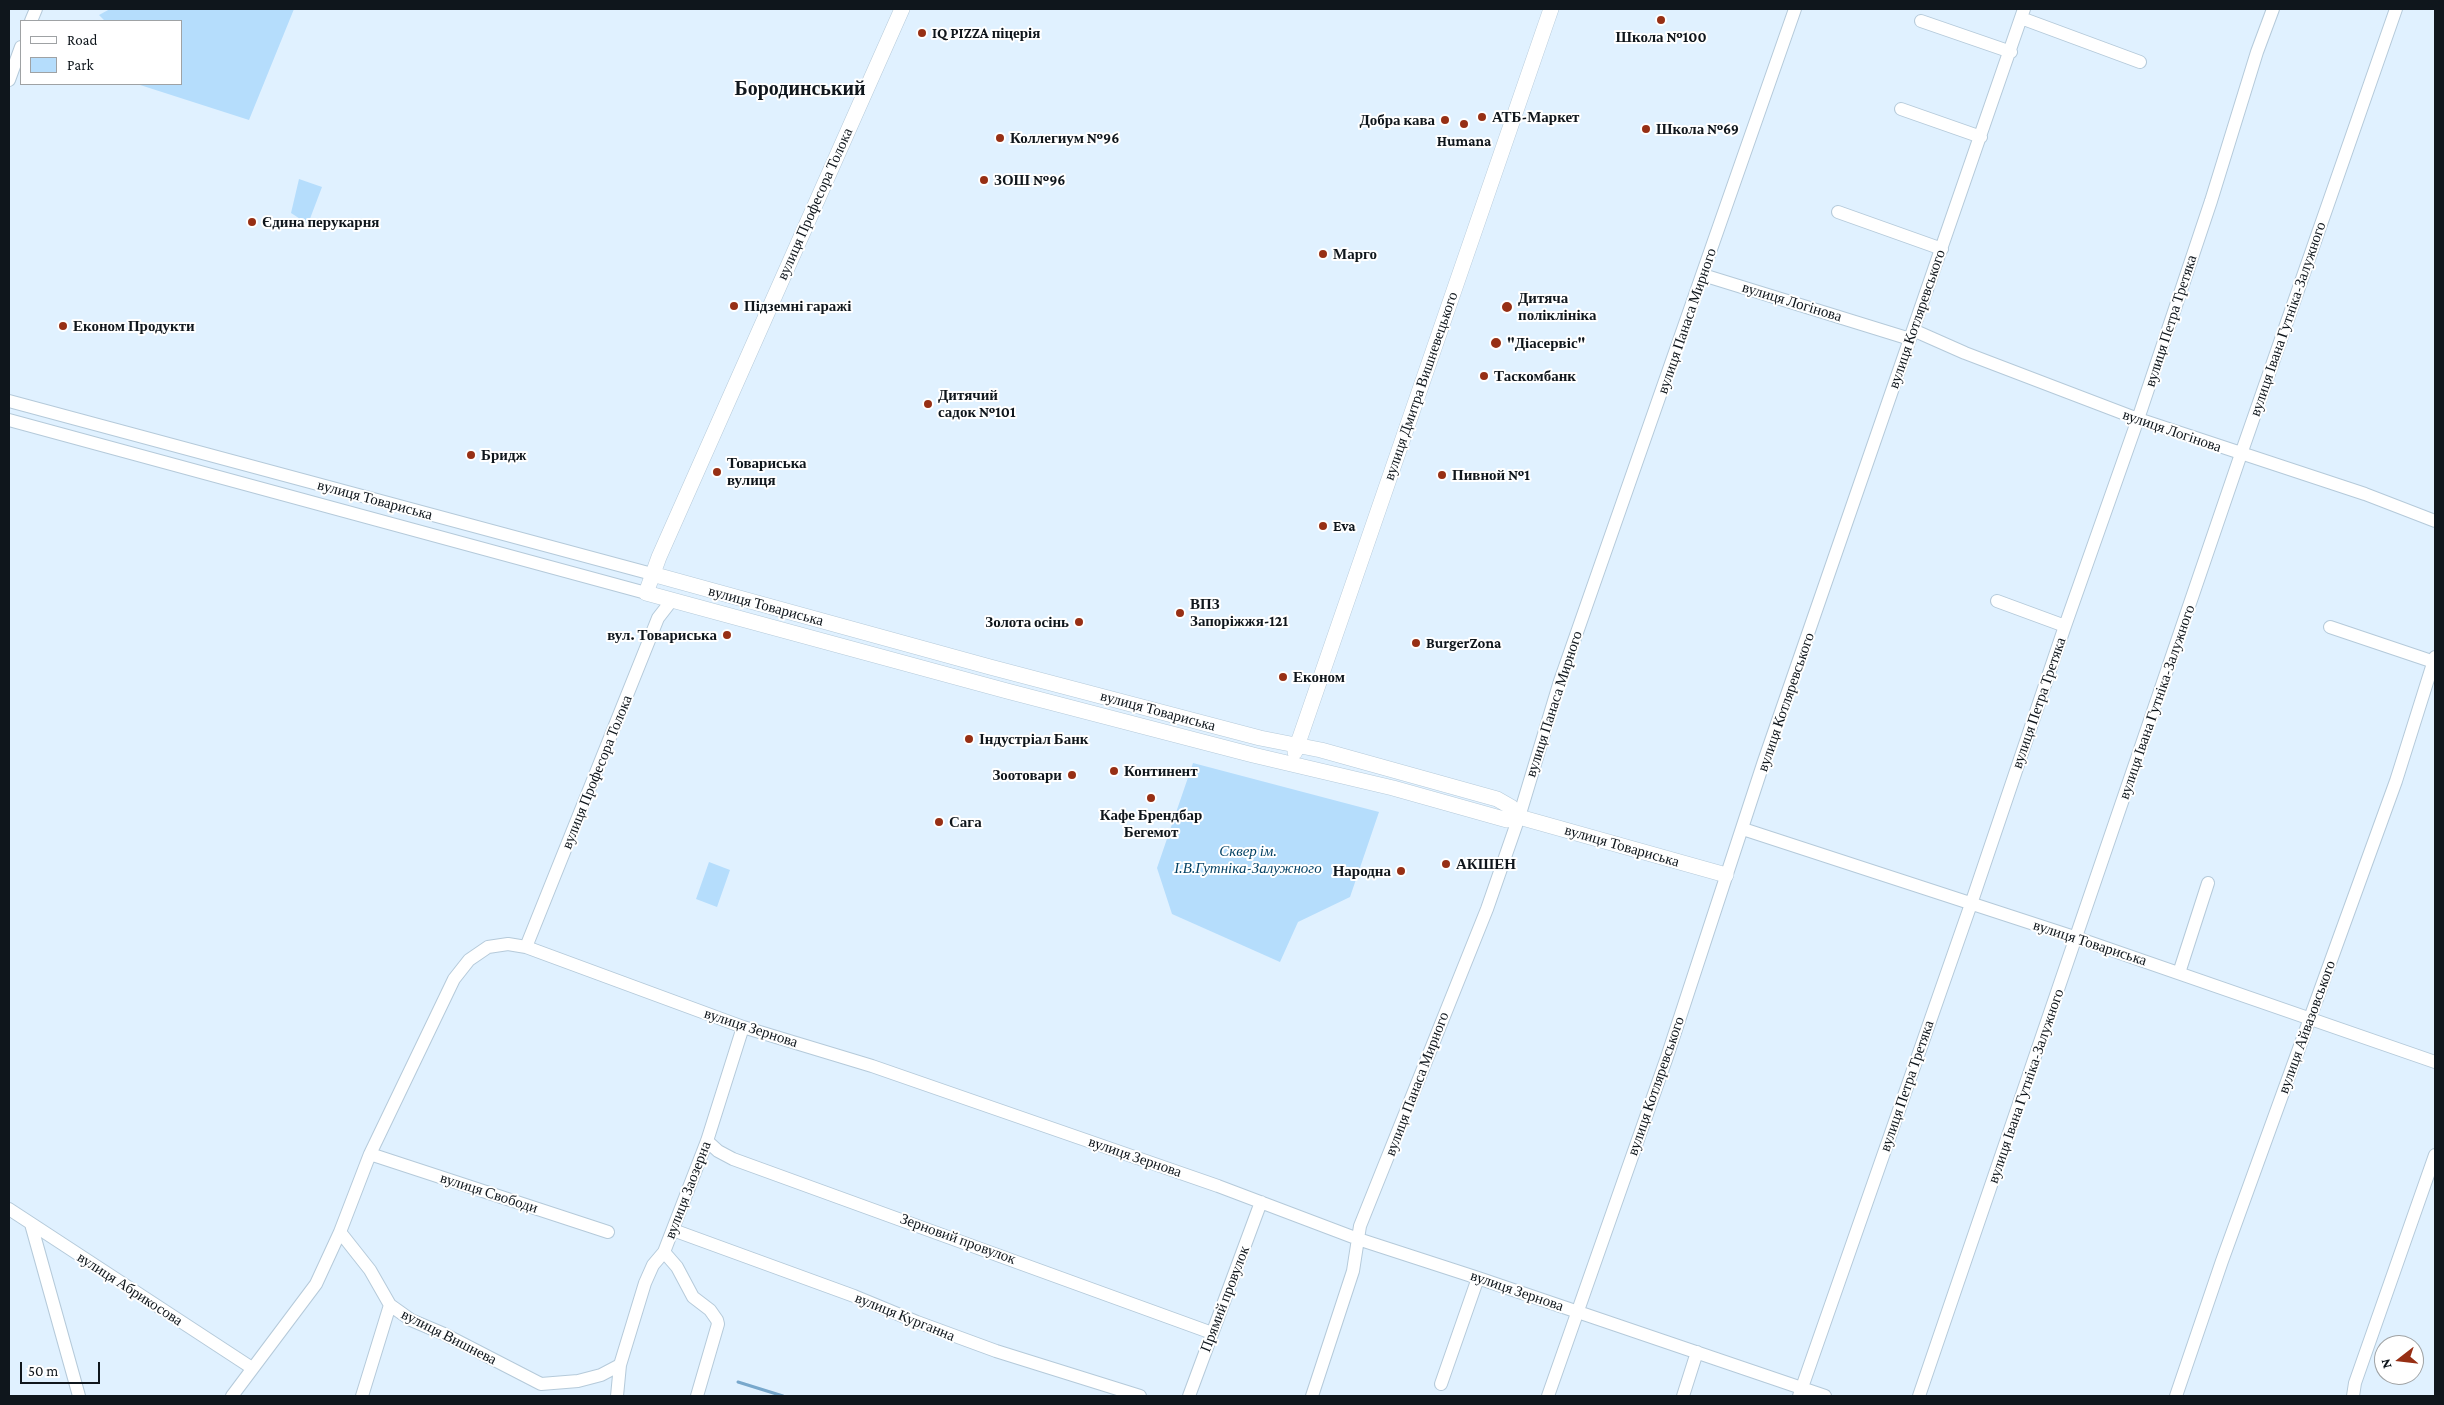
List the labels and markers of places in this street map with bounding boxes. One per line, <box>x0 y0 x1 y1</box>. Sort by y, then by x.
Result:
marker: Школа №100 <box>1655 14 1667 26</box>
place label: IQ PIZZA піцерія <box>932 24 1040 42</box>
marker: IQ PIZZA піцерія <box>916 27 928 39</box>
place label: Школа №100 <box>1615 28 1707 46</box>
place label: АТБ-Маркет <box>1492 108 1579 126</box>
place label: Добра кава <box>1359 111 1435 129</box>
marker: АТБ-Маркет <box>1476 111 1488 123</box>
marker: Добра кава <box>1439 114 1451 126</box>
marker: Humana <box>1458 118 1470 130</box>
place label: Школа №69 <box>1656 120 1739 138</box>
marker: Школа №69 <box>1640 123 1652 135</box>
place label: Коллегиум №96 <box>1010 129 1119 147</box>
marker: Коллегиум №96 <box>994 132 1006 144</box>
place label: Humana <box>1437 132 1491 150</box>
place label: ЗОШ №96 <box>994 171 1066 189</box>
marker: ЗОШ №96 <box>978 174 990 186</box>
place label: Єдина перукарня <box>262 213 379 231</box>
marker: Єдина перукарня <box>246 216 258 228</box>
place label: Марго <box>1333 245 1377 263</box>
marker: Марго <box>1317 248 1329 260</box>
place label: Дитяча поліклініка <box>1518 289 1596 324</box>
place label: Підземні гаражі <box>744 297 851 315</box>
marker: Підземні гаражі <box>728 300 740 312</box>
marker: Дитяча поліклініка <box>1500 300 1514 314</box>
place label: Економ Продукти <box>73 317 195 335</box>
marker: Економ Продукти <box>57 320 69 332</box>
place label: "Діасервіс" <box>1507 334 1585 352</box>
marker: "Діасервіс" <box>1489 336 1503 350</box>
place label: Таскомбанк <box>1494 367 1576 385</box>
marker: Таскомбанк <box>1478 370 1490 382</box>
place label: Дитячий садок №101 <box>938 386 1016 421</box>
marker: Дитячий садок №101 <box>922 398 934 410</box>
place label: Бридж <box>481 446 526 464</box>
marker: Бридж <box>465 449 477 461</box>
place label: Товариська вулиця <box>727 454 807 489</box>
marker: Товариська вулиця <box>711 466 723 478</box>
place label: Пивной №1 <box>1452 466 1530 484</box>
marker: Пивной №1 <box>1436 469 1448 481</box>
place label: Eva <box>1333 517 1356 535</box>
marker: Eva <box>1317 520 1329 532</box>
place label: ВПЗ Запоріжжя-121 <box>1190 595 1288 630</box>
marker: ВПЗ Запоріжжя-121 <box>1174 607 1186 619</box>
place label: Золота осінь <box>985 613 1069 631</box>
marker: Золота осінь <box>1073 616 1085 628</box>
place label: вул. Товариська <box>607 626 717 644</box>
marker: вул. Товариська <box>721 629 733 641</box>
place label: BurgerZona <box>1426 634 1501 652</box>
marker: BurgerZona <box>1410 637 1422 649</box>
place label: Економ <box>1293 668 1345 686</box>
marker: Економ <box>1277 671 1289 683</box>
place label: Індустріал Банк <box>979 730 1088 748</box>
marker: Індустріал Банк <box>963 733 975 745</box>
place label: Континент <box>1124 762 1198 780</box>
marker: Континент <box>1108 765 1120 777</box>
place label: Зоотовари <box>992 766 1062 784</box>
marker: Зоотовари <box>1066 769 1078 781</box>
marker: Кафе Брендбар Бегемот <box>1145 792 1157 804</box>
place label: Кафе Брендбар Бегемот <box>1100 806 1202 841</box>
place label: Сага <box>949 813 982 831</box>
marker: Сага <box>933 816 945 828</box>
place label: АКШЕН <box>1456 855 1516 873</box>
marker: АКШЕН <box>1440 858 1452 870</box>
place label: Народна <box>1333 862 1391 880</box>
marker: Народна <box>1395 865 1407 877</box>

